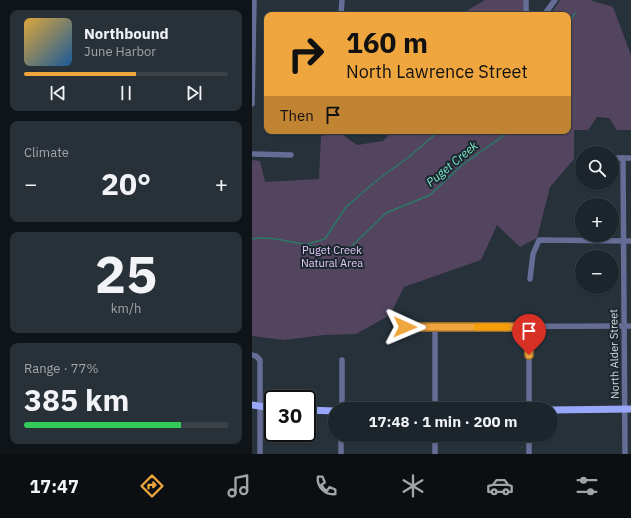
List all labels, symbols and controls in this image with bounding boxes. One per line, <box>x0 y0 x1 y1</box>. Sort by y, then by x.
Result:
text: Northbound <box>84 24 169 43</box>
text: 160 m <box>346 24 428 61</box>
icon: right <box>280 28 332 80</box>
text: June Harbor <box>84 43 156 60</box>
text: North Lawrence Street <box>346 60 528 83</box>
icon: previous <box>47 82 69 104</box>
icon: pause <box>115 82 137 104</box>
icon: next <box>183 82 205 104</box>
icon: arrive <box>322 104 344 126</box>
text: Then <box>280 106 314 125</box>
water label: Puget Creek <box>423 137 481 190</box>
text: Climate <box>24 144 69 161</box>
map controls <box>575 146 619 294</box>
button: search <box>575 146 619 190</box>
text: 20° <box>101 164 151 203</box>
text: − <box>24 169 37 198</box>
text: + <box>215 169 228 198</box>
button: + <box>575 198 619 242</box>
text: 25 <box>95 240 157 307</box>
park label: Puget Creek Natural Area <box>301 243 363 270</box>
button: − <box>575 250 619 294</box>
text: km/h <box>111 300 141 317</box>
position arrow <box>384 306 426 348</box>
street label: North Alder Street <box>606 309 622 399</box>
pin <box>512 314 546 355</box>
icon: arrive <box>518 320 540 342</box>
text: Range · 77% <box>24 360 98 377</box>
text: 385 km <box>24 380 129 419</box>
speed limit sign: 30 <box>264 390 316 442</box>
text: 17:48 · 1 min · 200 m <box>369 412 517 431</box>
icon: directions <box>138 472 166 500</box>
icon: music <box>225 472 253 500</box>
icon: phone <box>312 472 340 500</box>
icon: climate <box>399 472 427 500</box>
icon: car <box>486 472 514 500</box>
icon: filters <box>573 472 601 500</box>
text: 17:47 <box>30 475 79 498</box>

